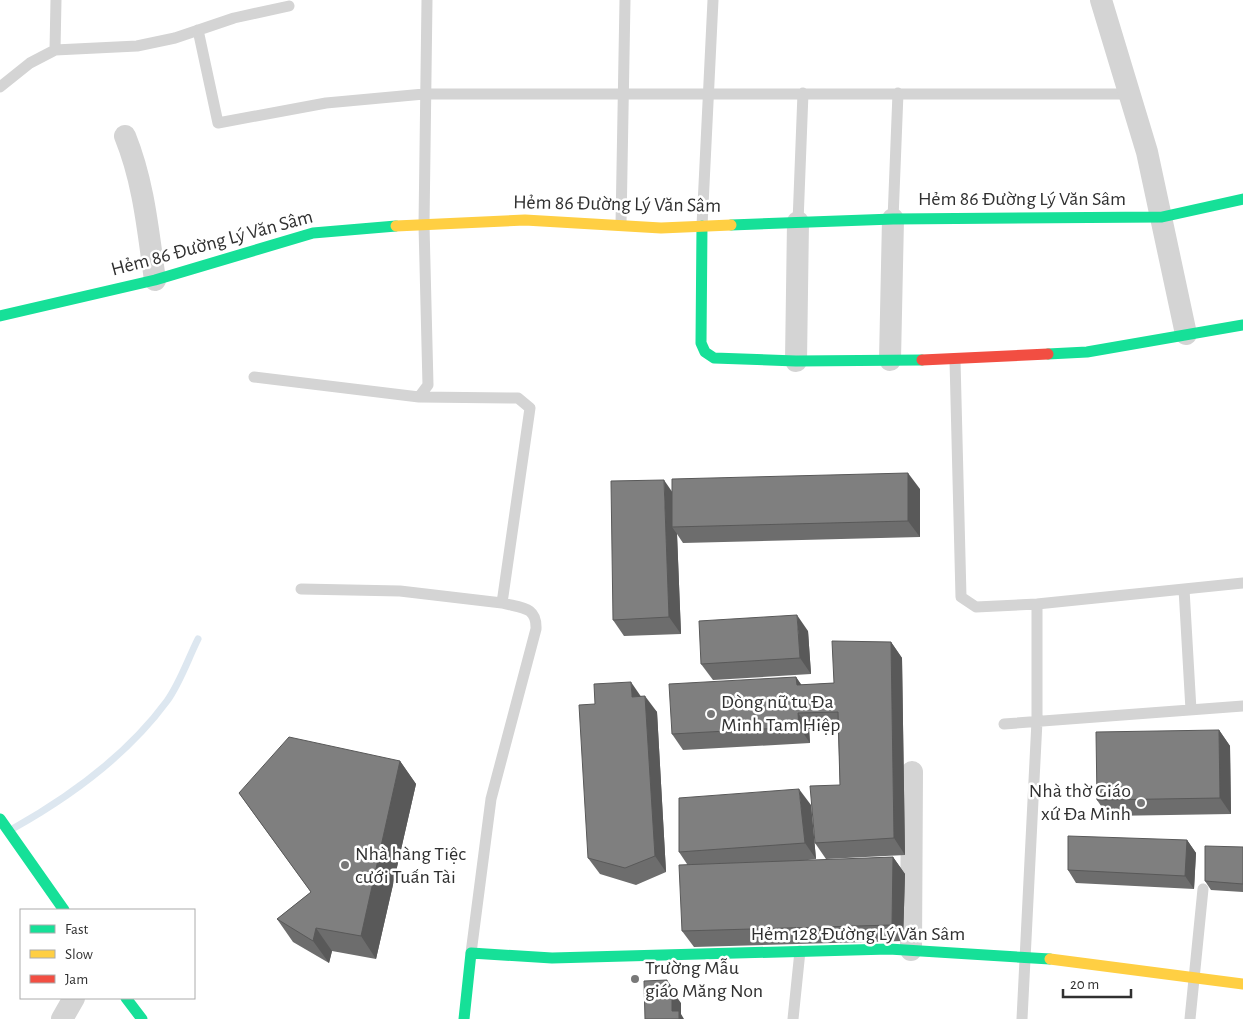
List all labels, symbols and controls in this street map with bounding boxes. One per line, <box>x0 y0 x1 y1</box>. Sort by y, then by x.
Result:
street label: Hẻm 86 Đường Lý Văn Sâm <box>918 189 1126 209</box>
street label: Hẻm 86 Đường Lý Văn Sâm <box>513 192 721 216</box>
street label: Hẻm 86 Đường Lý Văn Sâm <box>109 206 315 280</box>
place label: Dòng nữ tu Đa Minh Tam Hiệp <box>721 692 840 735</box>
marker: Dòng nữ tu Đa Minh Tam Hiệp <box>705 708 717 720</box>
place label: Nhà thờ Giáo xứ Đa Minh <box>1029 781 1131 824</box>
marker: Nhà thờ Giáo xứ Đa Minh <box>1135 797 1147 809</box>
place label: Nhà hàng Tiệc cưới Tuấn Tài <box>355 844 466 887</box>
marker: Nhà hàng Tiệc cưới Tuấn Tài <box>339 859 351 871</box>
legend <box>20 909 195 999</box>
text: Fast <box>65 922 89 937</box>
street label: Hẻm 128 Đường Lý Văn Sâm <box>751 924 965 944</box>
text: Slow <box>65 947 93 962</box>
place label: Trường Mẫu giáo Măng Non <box>645 958 763 1001</box>
scale bar <box>1063 966 1130 998</box>
text: Jam <box>65 972 88 987</box>
marker: Trường Mẫu giáo Măng Non <box>629 973 641 985</box>
text: 20 m <box>1070 977 1099 992</box>

